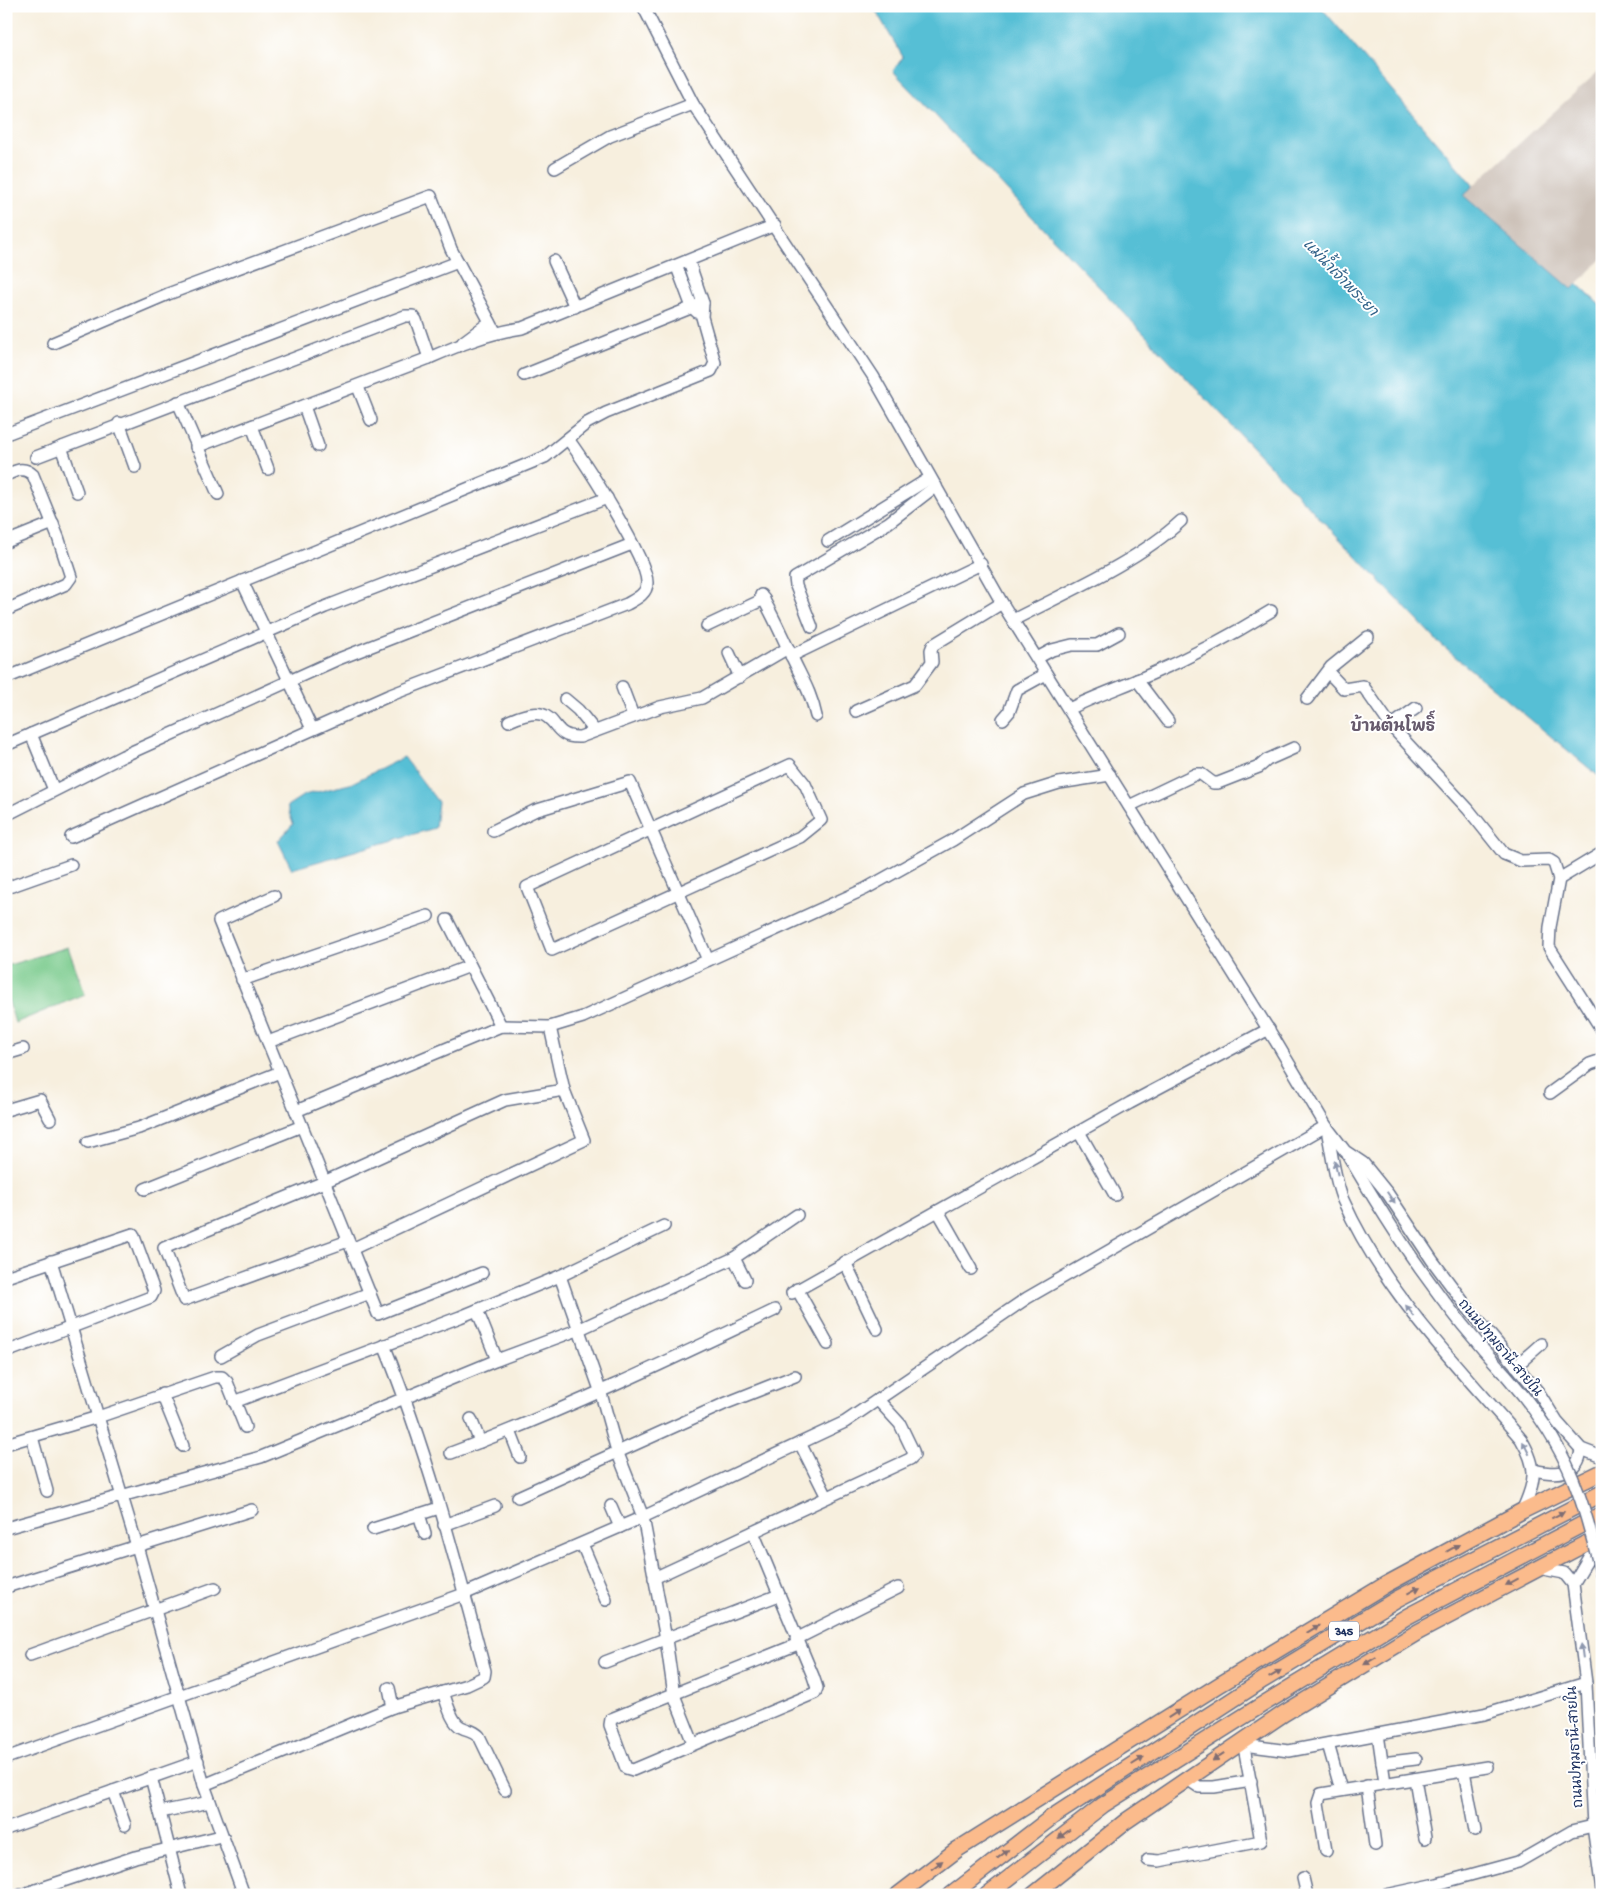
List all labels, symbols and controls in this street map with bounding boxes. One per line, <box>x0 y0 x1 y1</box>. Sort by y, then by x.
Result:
water label: แม่น้ำเจ้าพระยา <box>1298 231 1387 322</box>
district label: บ้านต้นโพธิ์ <box>1350 710 1436 738</box>
one-way arrow <box>1331 1160 1339 1176</box>
one-way arrow <box>1386 1192 1396 1205</box>
street label: ถนนปทุมธานี-สายใน <box>1453 1294 1548 1401</box>
one-way arrow <box>1405 1304 1415 1318</box>
one-way arrow <box>1522 1441 1530 1456</box>
one-way arrow <box>1551 1511 1565 1519</box>
one-way arrow <box>1446 1544 1461 1552</box>
one-way arrow <box>1505 1578 1519 1586</box>
one-way arrow <box>1407 1586 1422 1594</box>
road number: 345 <box>1329 1622 1359 1640</box>
one-way arrow <box>1306 1625 1319 1634</box>
one-way arrow <box>1578 1643 1586 1659</box>
one-way arrow <box>1364 1657 1377 1666</box>
one-way arrow <box>1268 1669 1281 1678</box>
street label: ถนนปทุมธานี-สายใน <box>1562 1685 1588 1808</box>
one-way arrow <box>1167 1709 1181 1719</box>
one-way arrow <box>1211 1752 1225 1762</box>
one-way arrow <box>1131 1756 1144 1765</box>
one-way arrow <box>1057 1829 1071 1839</box>
one-way arrow <box>996 1849 1010 1859</box>
one-way arrow <box>930 1860 943 1870</box>

